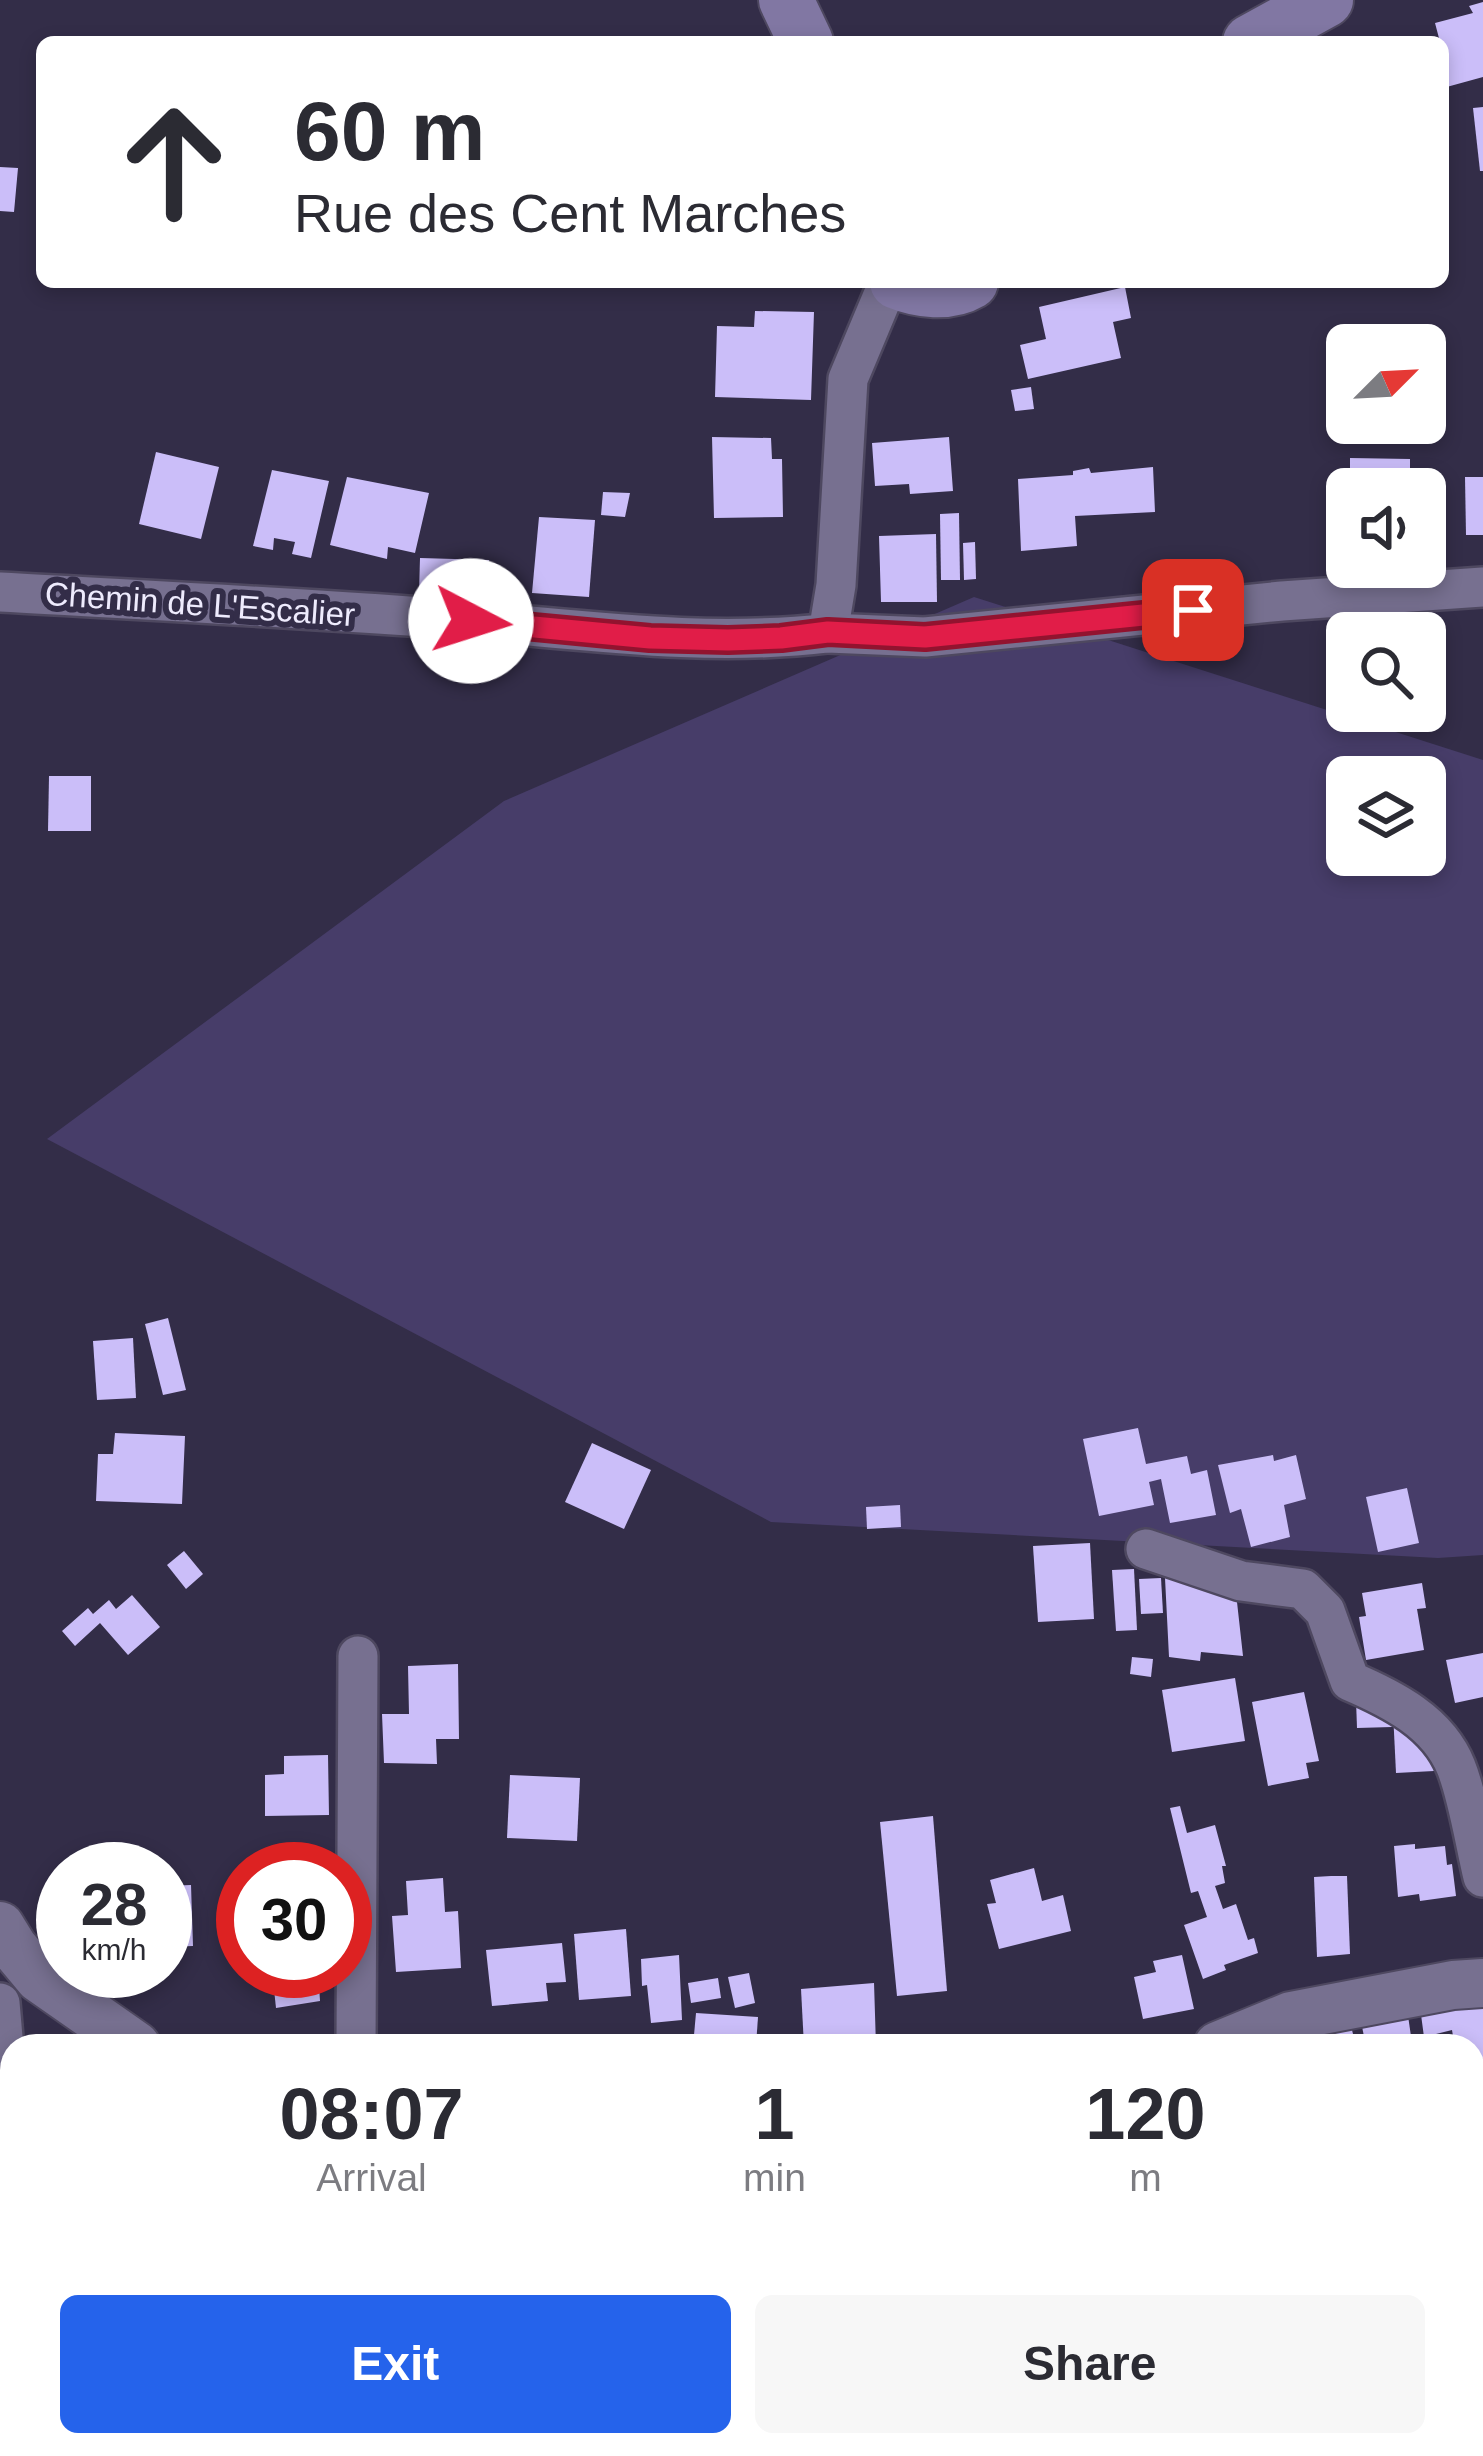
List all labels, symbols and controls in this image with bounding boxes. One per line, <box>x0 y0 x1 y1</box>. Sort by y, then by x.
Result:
icon: ahead <box>96 84 252 240</box>
text: 60 m <box>294 84 485 178</box>
text: Rue des Cent Marches <box>294 183 846 243</box>
north arrow <box>1326 324 1446 444</box>
map controls <box>1326 324 1446 876</box>
button: sound <box>1326 468 1446 588</box>
position arrow <box>408 558 534 684</box>
pin <box>1142 559 1244 661</box>
street label: Chemin de L'Escalier <box>44 575 356 633</box>
icon: arrive <box>1160 577 1226 643</box>
button: search <box>1326 612 1446 732</box>
button: layers <box>1326 756 1446 876</box>
speed limit sign: 30 <box>216 1842 372 1998</box>
text: 28 <box>81 1871 147 1938</box>
text: km/h <box>81 1933 147 1966</box>
text: 08:07 <box>279 2074 464 2154</box>
text: 1 <box>754 2074 795 2154</box>
text: 120 <box>1085 2074 1206 2154</box>
text: Arrival <box>316 2156 427 2199</box>
text: min <box>743 2156 806 2199</box>
text: m <box>1129 2156 1162 2199</box>
button: Exit <box>60 2295 731 2433</box>
button: Share <box>755 2295 1425 2433</box>

